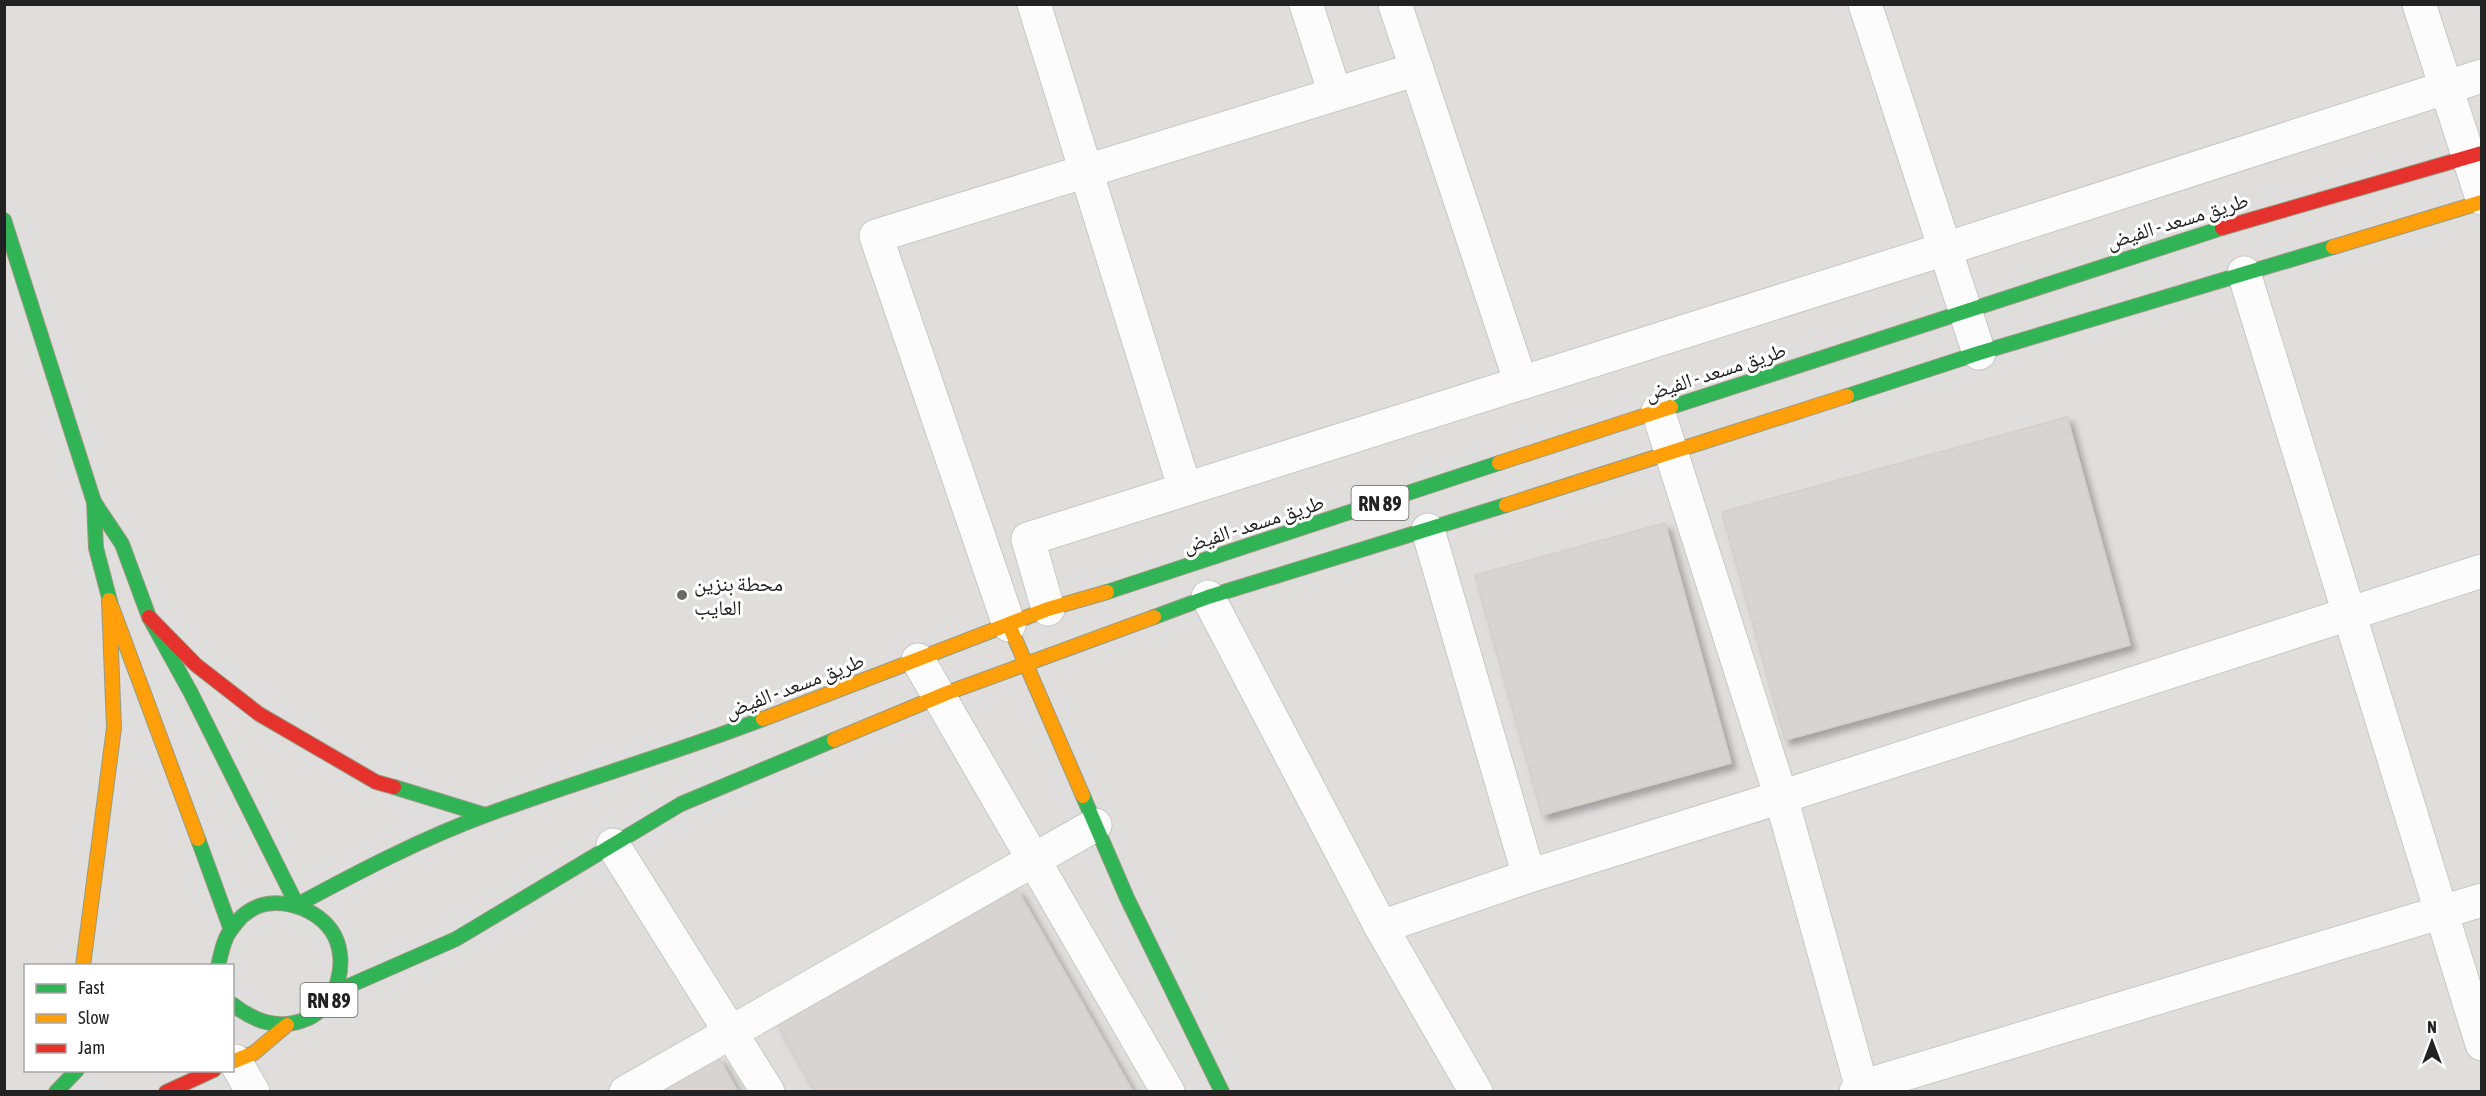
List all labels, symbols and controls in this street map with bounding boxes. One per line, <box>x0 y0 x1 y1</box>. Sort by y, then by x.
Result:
street label: طريق مسعد - الفيض <box>2103 187 2252 255</box>
street label: طريق مسعد - الفيض <box>1641 337 1789 407</box>
road number: RN 89 <box>1352 486 1408 520</box>
street label: طريق مسعد - الفيض <box>1179 489 1327 559</box>
place label: محطة بنزين العايب <box>694 571 783 620</box>
marker: محطة بنزين العايب <box>675 588 689 602</box>
street label: طريق مسعد - الفيض <box>721 647 868 724</box>
legend <box>24 964 234 1072</box>
text: Fast <box>78 977 105 998</box>
road number: RN 89 <box>300 983 358 1017</box>
text: Slow <box>78 1007 109 1028</box>
north arrow <box>2402 1012 2462 1072</box>
text: N <box>2427 1018 2437 1036</box>
text: Jam <box>78 1037 105 1058</box>

